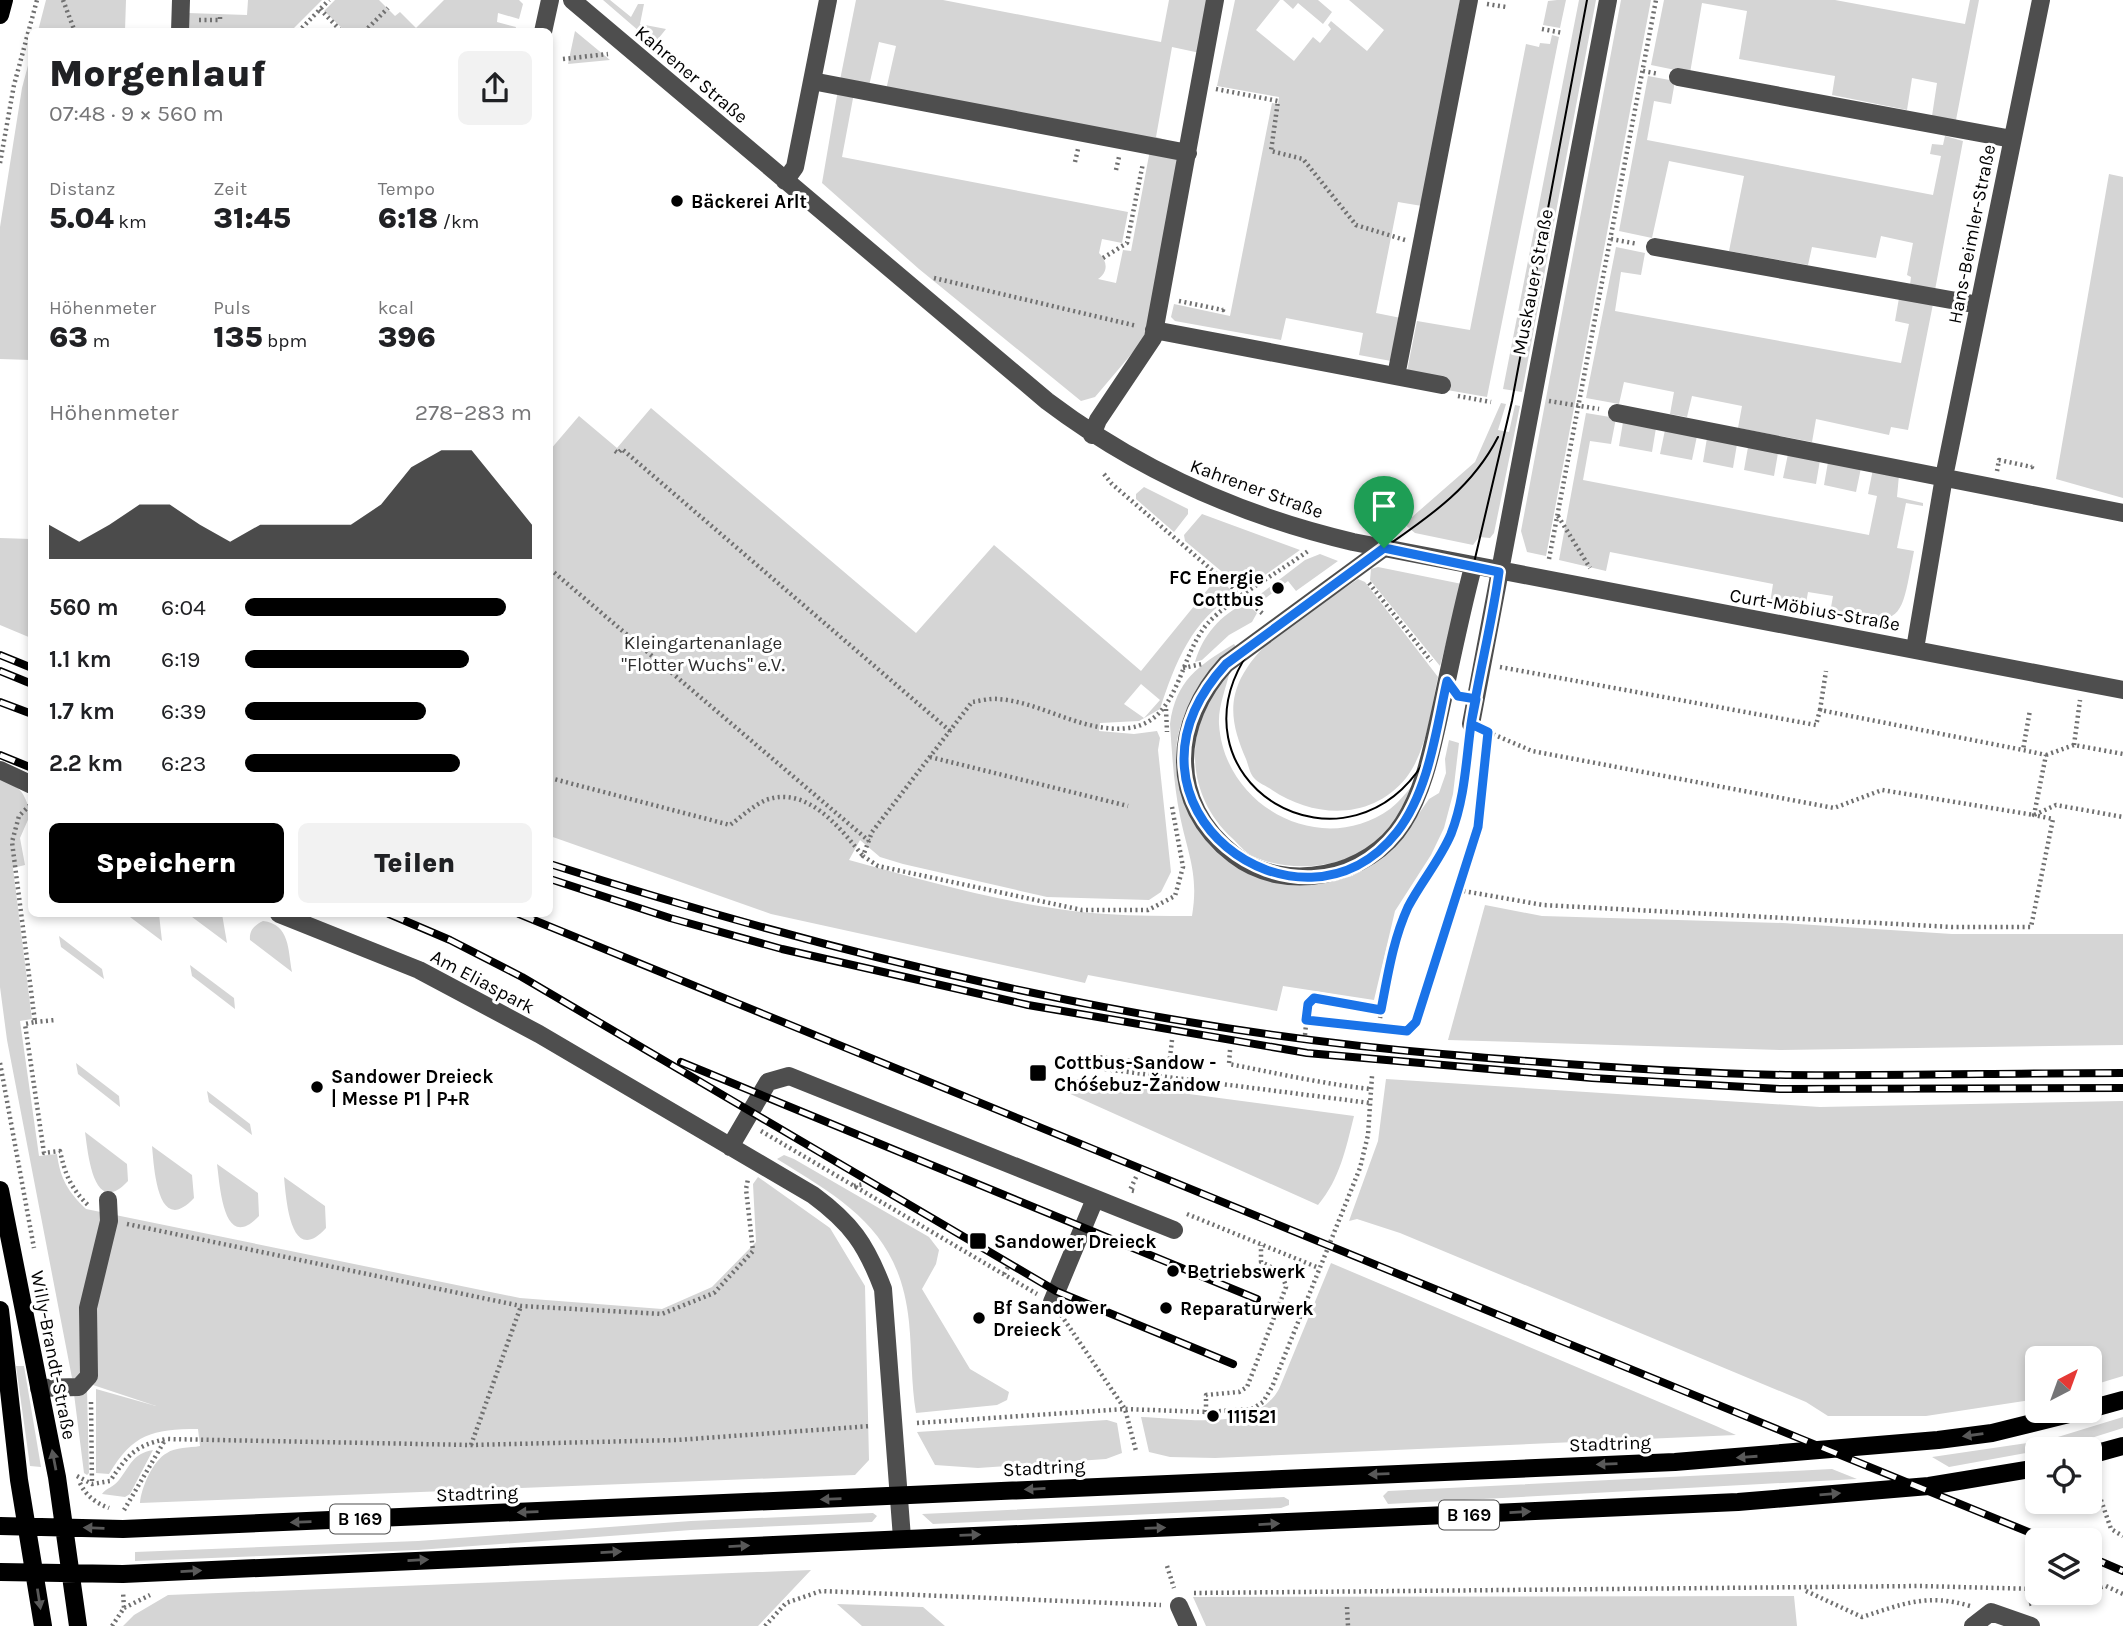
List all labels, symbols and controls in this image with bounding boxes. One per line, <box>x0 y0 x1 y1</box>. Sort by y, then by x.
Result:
street label: Kahrener Straße <box>631 21 752 128</box>
text: Morgenlauf <box>49 51 266 96</box>
button: share <box>458 51 532 125</box>
text: 07:48 · 9 × 560 m <box>49 100 224 127</box>
street label: Hans-Beimler-Straße <box>1944 143 2000 326</box>
text: Distanz <box>49 178 115 200</box>
text: Zeit <box>213 178 247 200</box>
text: Tempo <box>378 178 435 200</box>
place label: Bäckerei Arlt <box>691 191 807 213</box>
marker: Bäckerei Arlt <box>669 193 685 209</box>
text: 5.04 <box>49 200 114 236</box>
text: 31:45 <box>213 200 291 236</box>
text: 6:18 <box>378 200 438 236</box>
street label: Muskauer Straße <box>1508 207 1558 357</box>
text: km <box>114 211 147 233</box>
text: /km <box>438 211 479 233</box>
text: Höhenmeter <box>49 297 156 319</box>
text: Puls <box>213 297 251 319</box>
text: kcal <box>378 297 414 319</box>
text: 63 <box>49 319 88 355</box>
text: 135 <box>213 319 263 355</box>
text: 396 <box>378 319 436 355</box>
text: m <box>88 330 110 352</box>
text: bpm <box>263 330 307 352</box>
text: Höhenmeter <box>49 399 179 426</box>
text: 278–283 m <box>415 399 532 426</box>
street label: Kahrener Straße <box>1187 455 1326 523</box>
pin <box>1354 476 1414 548</box>
icon: arrive <box>1365 487 1403 525</box>
place label: FC Energie Cottbus <box>1169 567 1264 611</box>
marker: FC Energie Cottbus <box>1270 580 1286 596</box>
street label: Curt-Möbius-Straße <box>1728 584 1902 636</box>
text: 560 m <box>49 594 119 621</box>
text: 6:04 <box>161 594 206 621</box>
park label: Kleingartenanlage "Flotter Wuchs" e.V. <box>621 632 785 676</box>
text: 1.1 km <box>49 646 112 673</box>
text: 6:19 <box>161 646 200 673</box>
text: 1.7 km <box>49 698 115 725</box>
text: 6:39 <box>161 698 206 725</box>
text: 2.2 km <box>49 750 123 777</box>
text: 6:23 <box>161 750 206 777</box>
button: Speichern <box>49 823 284 903</box>
button: Teilen <box>298 823 532 903</box>
street label: Am Eliaspark <box>427 945 538 1019</box>
place label: Cottbus-Sandow - Chóśebuz-Žandow <box>1054 1052 1221 1096</box>
marker: Cottbus-Sandow - Chóśebuz-Žandow <box>1028 1063 1048 1083</box>
place label: Sandower Dreieck | Messe P1 | P+R <box>331 1066 493 1110</box>
marker: Sandower Dreieck | Messe P1 | P+R <box>309 1079 325 1095</box>
marker: Sandower Dreieck <box>968 1231 988 1251</box>
place label: Sandower Dreieck <box>994 1231 1156 1253</box>
place label: Betriebswerk <box>1187 1261 1306 1283</box>
marker: Betriebswerk <box>1165 1263 1181 1279</box>
street label: Willy-Brandt-Straße <box>26 1269 80 1442</box>
place label: Bf Sandower Dreieck <box>993 1297 1107 1341</box>
place label: Reparaturwerk <box>1180 1298 1314 1320</box>
marker: Reparaturwerk <box>1158 1300 1174 1316</box>
marker: Bf Sandower Dreieck <box>971 1310 987 1326</box>
north arrow <box>2025 1346 2102 1423</box>
map controls <box>2025 1346 2102 1605</box>
place label: 111521 <box>1227 1406 1277 1428</box>
marker: 111521 <box>1205 1408 1221 1424</box>
one-way arrow <box>1962 1430 1984 1441</box>
street label: Stadtring <box>1569 1432 1652 1456</box>
button: locate <box>2025 1437 2102 1514</box>
one-way arrow <box>48 1449 59 1471</box>
one-way arrow <box>1735 1451 1757 1462</box>
street label: Stadtring <box>1002 1455 1086 1481</box>
one-way arrow <box>1595 1459 1617 1470</box>
one-way arrow <box>1368 1468 1390 1479</box>
street label: Stadtring <box>436 1482 519 1506</box>
one-way arrow <box>1024 1483 1046 1494</box>
one-way arrow <box>1819 1488 1841 1499</box>
one-way arrow <box>820 1493 842 1504</box>
road number: B 169 <box>1439 1500 1499 1530</box>
road number: B 169 <box>330 1504 390 1534</box>
one-way arrow <box>517 1506 539 1517</box>
one-way arrow <box>1510 1507 1532 1518</box>
one-way arrow <box>290 1516 312 1527</box>
one-way arrow <box>1258 1518 1280 1529</box>
one-way arrow <box>82 1523 104 1534</box>
one-way arrow <box>1144 1523 1166 1534</box>
button: layers <box>2025 1528 2102 1605</box>
one-way arrow <box>959 1530 981 1541</box>
one-way arrow <box>728 1540 750 1551</box>
one-way arrow <box>600 1546 622 1557</box>
one-way arrow <box>408 1555 430 1566</box>
one-way arrow <box>180 1565 202 1576</box>
one-way arrow <box>34 1588 45 1610</box>

